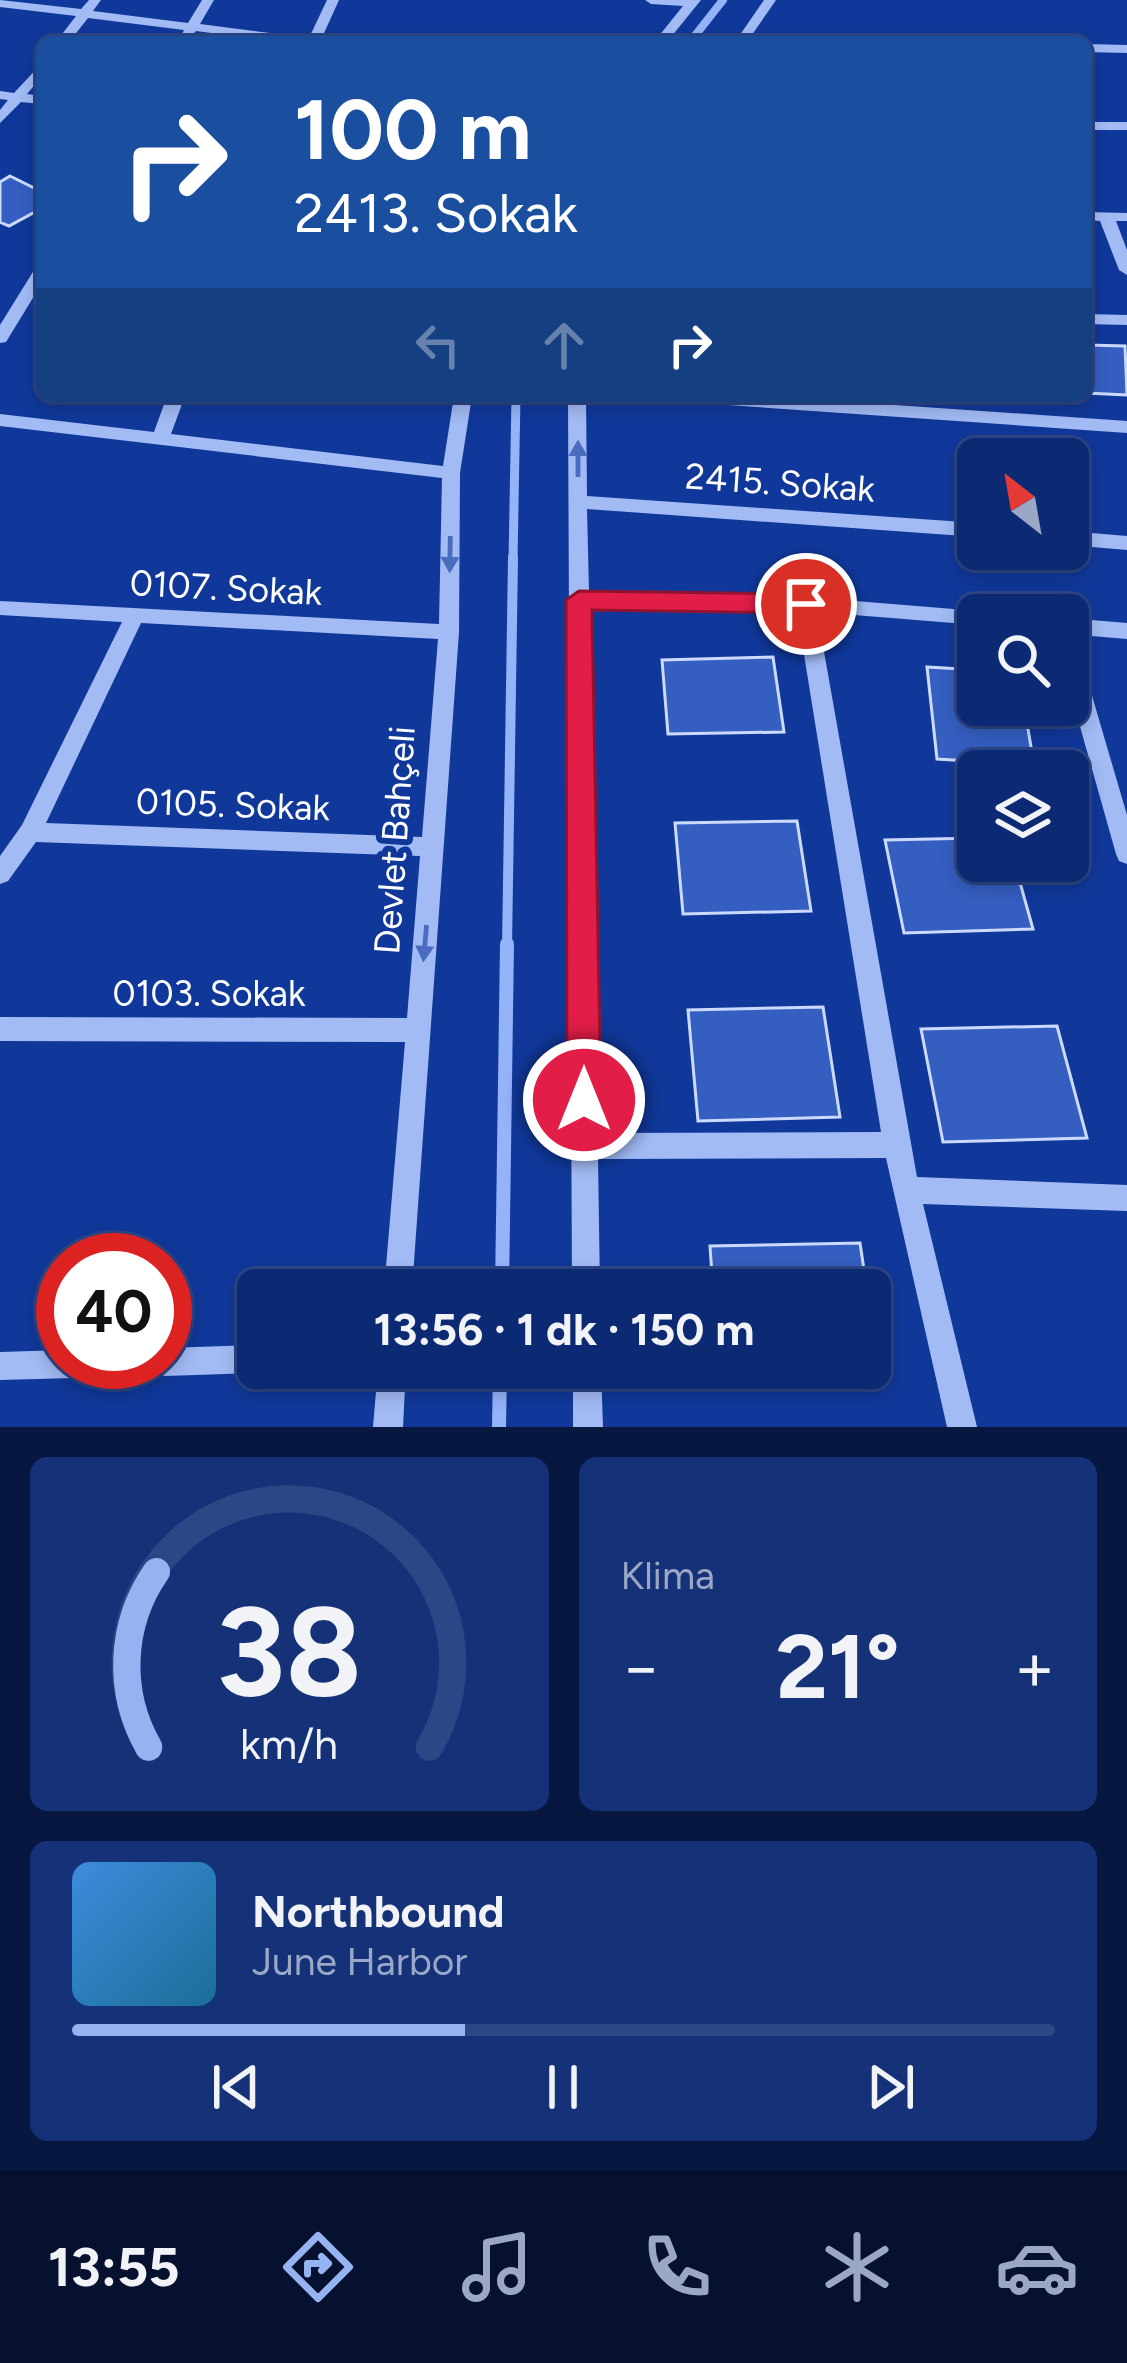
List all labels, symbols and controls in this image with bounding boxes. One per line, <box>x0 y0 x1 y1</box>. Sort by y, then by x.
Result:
text: 100 m <box>294 79 532 180</box>
icon: right <box>96 84 252 240</box>
text: 2413. Sokak <box>294 181 578 246</box>
icon: left <box>405 312 471 378</box>
icon: ahead <box>531 312 597 378</box>
icon: right <box>657 312 723 378</box>
north arrow <box>957 438 1089 570</box>
map controls <box>957 438 1089 882</box>
one-way arrow <box>568 439 587 477</box>
street label: 2415. Sokak <box>684 454 877 511</box>
one-way arrow <box>440 536 460 574</box>
pin <box>755 553 857 655</box>
street label: 0107. Sokak <box>129 561 324 614</box>
icon: arrive <box>773 571 839 637</box>
button: search <box>957 594 1089 726</box>
street label: Devlet Bahçeli <box>365 725 424 956</box>
button: layers <box>957 750 1089 882</box>
street label: 0105. Sokak <box>135 780 331 829</box>
one-way arrow <box>416 925 435 962</box>
street label: 0103. Sokak <box>113 972 306 1015</box>
position arrow <box>521 1037 647 1163</box>
speed limit sign: 40 <box>36 1233 192 1389</box>
text: 13:56 · 1 dk · 150 m <box>374 1302 754 1356</box>
text: Klima <box>621 1552 715 1599</box>
text: 38 <box>216 1577 362 1727</box>
text: 21° <box>776 1612 900 1721</box>
text: − <box>621 1627 662 1707</box>
text: + <box>1014 1627 1055 1707</box>
text: km/h <box>240 1718 338 1770</box>
text: Northbound <box>252 1884 505 1938</box>
text: June Harbor <box>252 1938 468 1985</box>
icon: previous <box>203 2054 269 2120</box>
icon: pause <box>530 2054 596 2120</box>
icon: next <box>858 2054 924 2120</box>
icon: directions <box>276 2225 360 2309</box>
icon: music <box>455 2225 539 2309</box>
icon: phone <box>635 2225 719 2309</box>
icon: climate <box>815 2225 899 2309</box>
icon: car <box>995 2225 1079 2309</box>
text: 13:55 <box>48 2235 180 2300</box>

